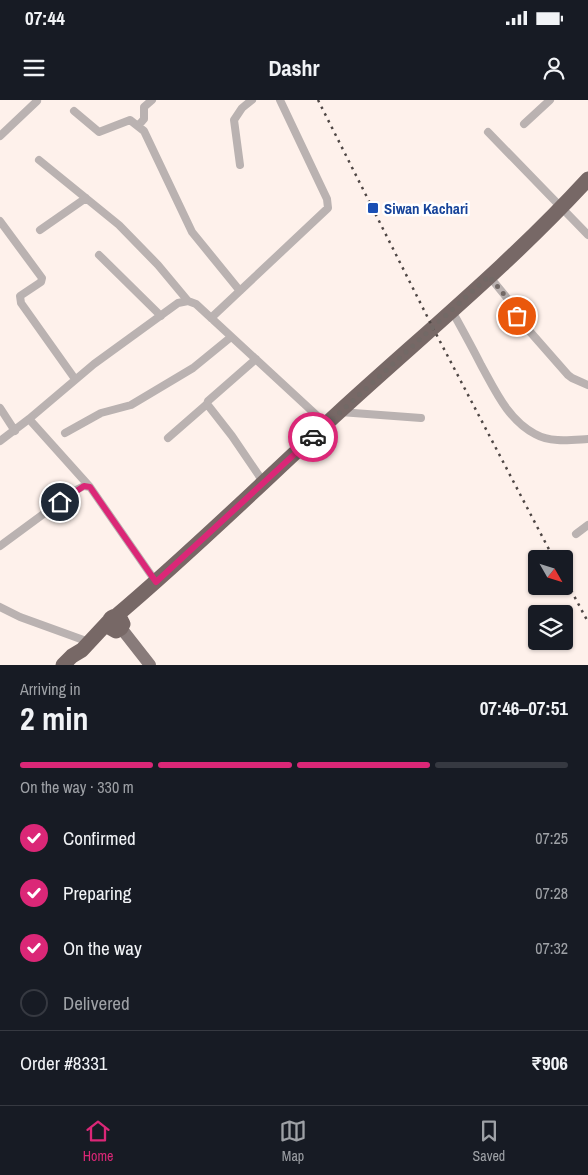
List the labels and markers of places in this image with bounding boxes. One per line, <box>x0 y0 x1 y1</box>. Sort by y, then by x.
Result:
place label: Siwan Kachari <box>384 198 468 219</box>
marker: Siwan Kachari <box>366 201 380 215</box>
pin <box>496 295 538 337</box>
pin <box>39 481 81 523</box>

